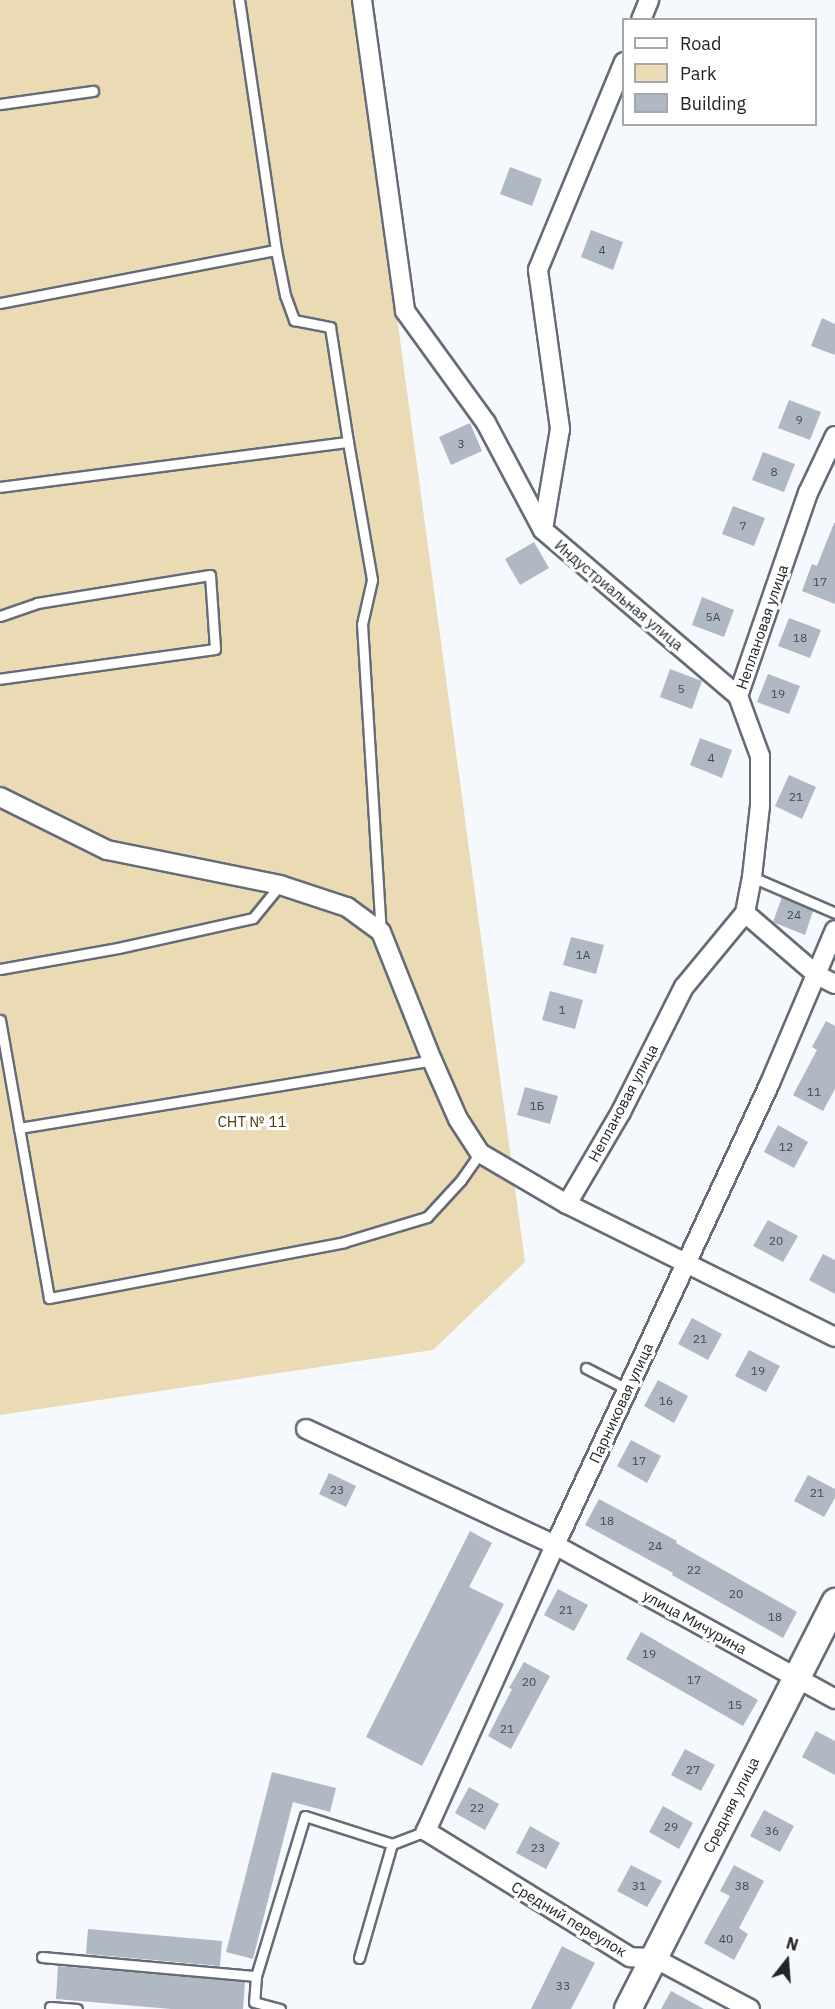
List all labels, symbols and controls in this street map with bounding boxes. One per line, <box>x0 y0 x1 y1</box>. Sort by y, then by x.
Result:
legend <box>622 18 817 126</box>
text: Road <box>680 32 721 55</box>
text: Park <box>680 62 716 85</box>
text: Building <box>680 92 746 115</box>
house number: 4 <box>598 243 606 257</box>
house number: 9 <box>795 413 803 427</box>
house number: 3 <box>457 437 465 451</box>
house number: 8 <box>770 465 778 479</box>
house number: 7 <box>739 519 747 533</box>
street label: Индустриальная улица <box>551 536 687 654</box>
street label: Неплановая улица <box>732 562 792 692</box>
house number: 17 <box>813 575 827 589</box>
house number: 5А <box>706 610 720 624</box>
house number: 18 <box>793 631 807 645</box>
house number: 5 <box>677 682 685 696</box>
house number: 19 <box>771 687 785 701</box>
house number: 4 <box>707 751 715 765</box>
house number: 21 <box>789 790 803 804</box>
house number: 24 <box>787 908 801 922</box>
house number: 1А <box>576 948 590 962</box>
house number: 1 <box>558 1003 566 1017</box>
street label: Неплановая улица <box>584 1041 662 1165</box>
house number: 11 <box>807 1085 821 1099</box>
house number: 1Б <box>530 1099 544 1113</box>
park label: СНТ № 11 <box>218 1113 286 1131</box>
house number: 12 <box>779 1140 793 1154</box>
house number: 20 <box>769 1234 783 1248</box>
house number: 21 <box>693 1332 707 1346</box>
street label: Парниковая улица <box>585 1340 657 1466</box>
house number: 19 <box>751 1364 765 1378</box>
house number: 16 <box>659 1394 673 1408</box>
house number: 17 <box>632 1454 646 1468</box>
house number: 23 <box>330 1483 344 1497</box>
house number: 21 <box>810 1486 824 1500</box>
house number: 18 <box>600 1514 614 1528</box>
house number: 24 <box>648 1539 662 1553</box>
house number: 22 <box>687 1563 701 1577</box>
street label: улица Мичурина <box>640 1586 750 1658</box>
house number: 20 <box>729 1587 743 1601</box>
house number: 21 <box>559 1603 573 1617</box>
house number: 18 <box>768 1610 782 1624</box>
house number: 19 <box>642 1647 656 1661</box>
house number: 17 <box>687 1673 701 1687</box>
house number: 20 <box>522 1675 536 1689</box>
house number: 15 <box>728 1698 742 1712</box>
house number: 21 <box>500 1722 514 1736</box>
street label: Средняя улица <box>699 1754 763 1856</box>
house number: 27 <box>686 1763 700 1777</box>
house number: 22 <box>470 1801 484 1815</box>
house number: 29 <box>664 1820 678 1834</box>
house number: 36 <box>765 1824 779 1838</box>
house number: 23 <box>531 1841 545 1855</box>
street label: Средний переулок <box>508 1877 630 1961</box>
house number: 31 <box>632 1879 646 1893</box>
house number: 38 <box>735 1879 749 1893</box>
north arrow <box>757 1931 817 1991</box>
house number: 40 <box>719 1932 733 1946</box>
text: N <box>784 1933 801 1955</box>
house number: 33 <box>556 1979 570 1993</box>

